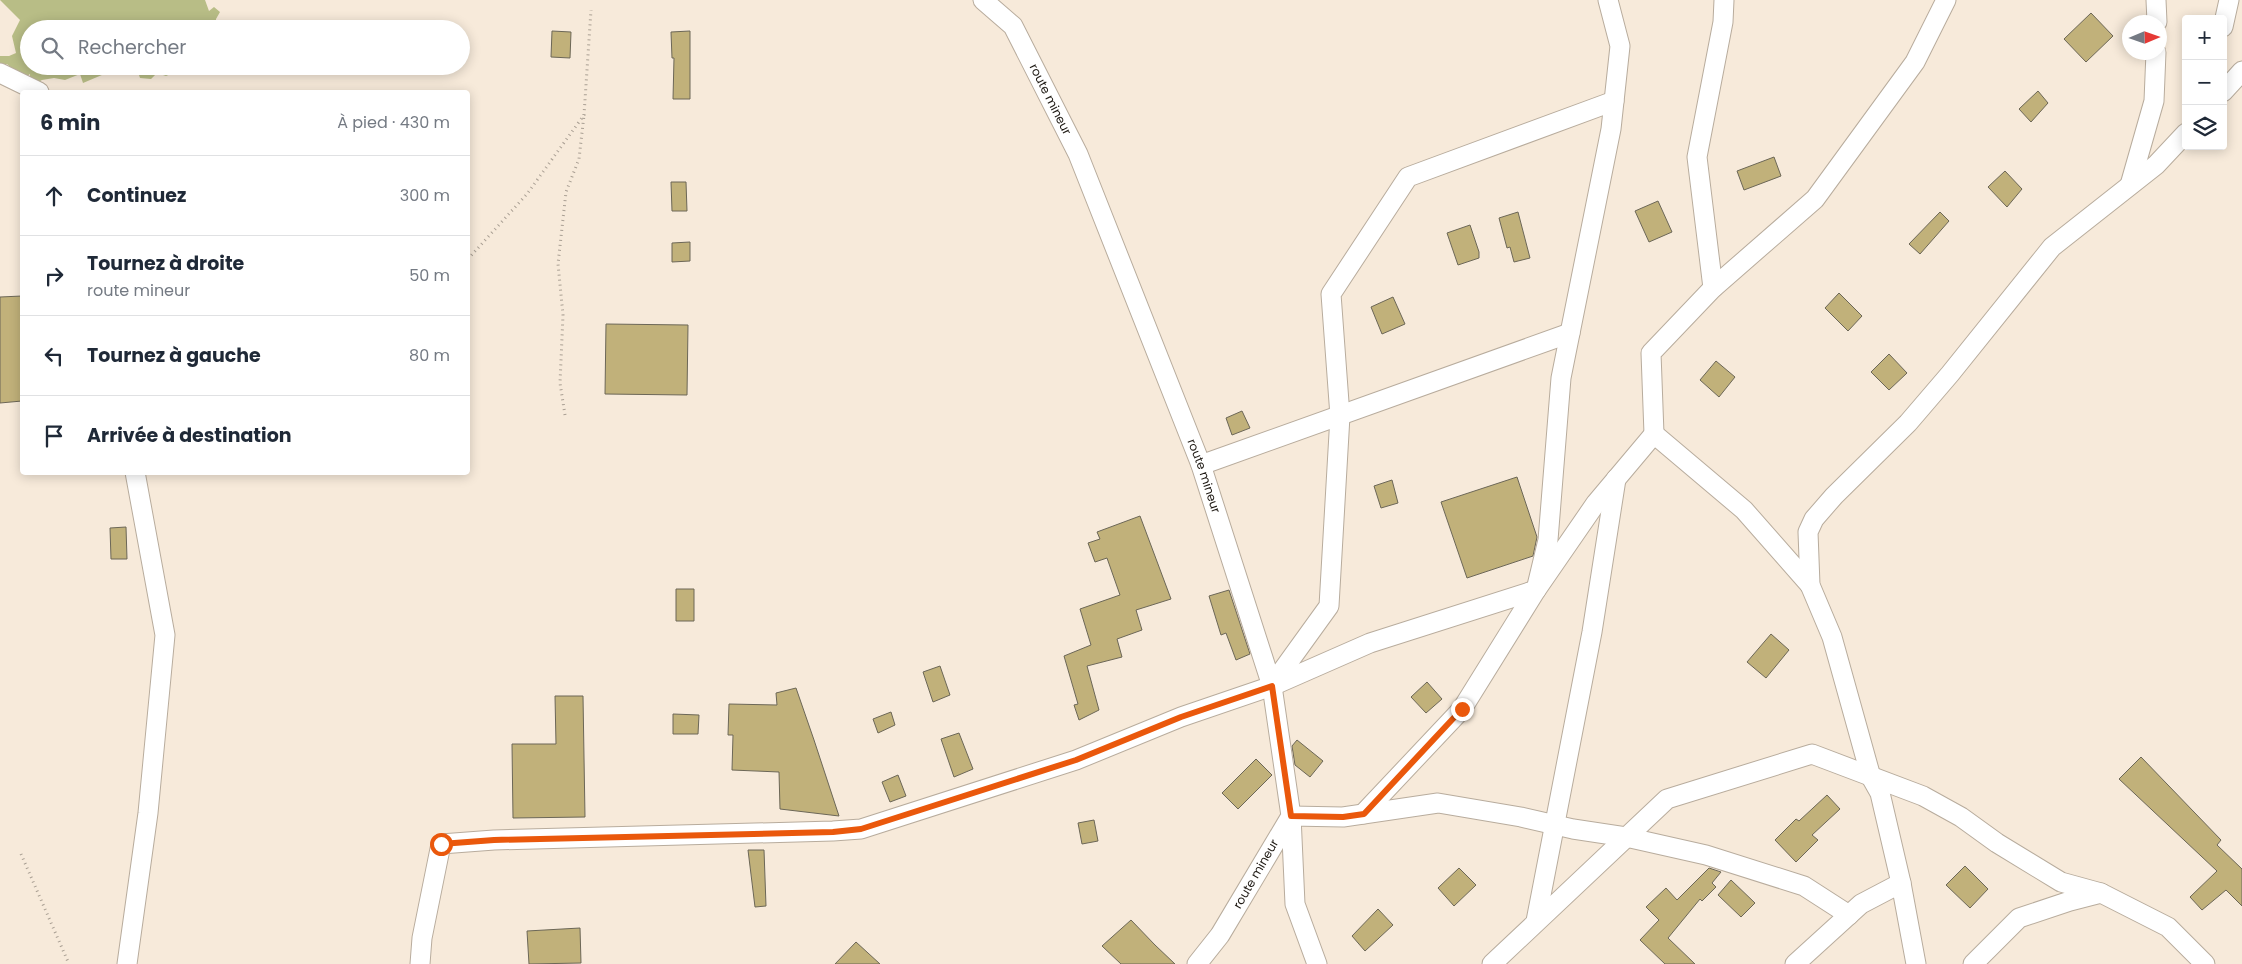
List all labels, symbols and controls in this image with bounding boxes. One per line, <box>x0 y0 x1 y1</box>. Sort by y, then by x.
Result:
north arrow <box>2122 15 2167 60</box>
map controls <box>2182 15 2227 150</box>
button: + <box>2182 15 2227 60</box>
search box <box>20 20 470 75</box>
icon: search <box>38 34 66 62</box>
text: Rechercher <box>78 34 186 61</box>
button: − <box>2182 60 2227 105</box>
street label: route mineur <box>1026 61 1076 138</box>
button: layers <box>2182 105 2227 150</box>
text: 6 min <box>40 108 100 137</box>
text: À pied · 430 m <box>337 111 450 134</box>
icon: ahead <box>40 182 68 210</box>
text: Continuez <box>87 182 186 209</box>
text: 300 m <box>400 184 450 207</box>
text: Tournez à droite <box>87 250 244 277</box>
icon: right <box>40 262 68 290</box>
text: 50 m <box>409 264 450 287</box>
text: route mineur <box>87 279 190 302</box>
icon: left <box>40 342 68 370</box>
text: Tournez à gauche <box>87 342 261 369</box>
text: 80 m <box>409 344 450 367</box>
icon: arrive <box>40 422 68 450</box>
text: Arrivée à destination <box>87 422 292 449</box>
street label: route mineur <box>1183 436 1225 516</box>
route end <box>1451 698 1474 721</box>
route start <box>430 833 453 856</box>
street label: route mineur <box>1229 836 1283 912</box>

